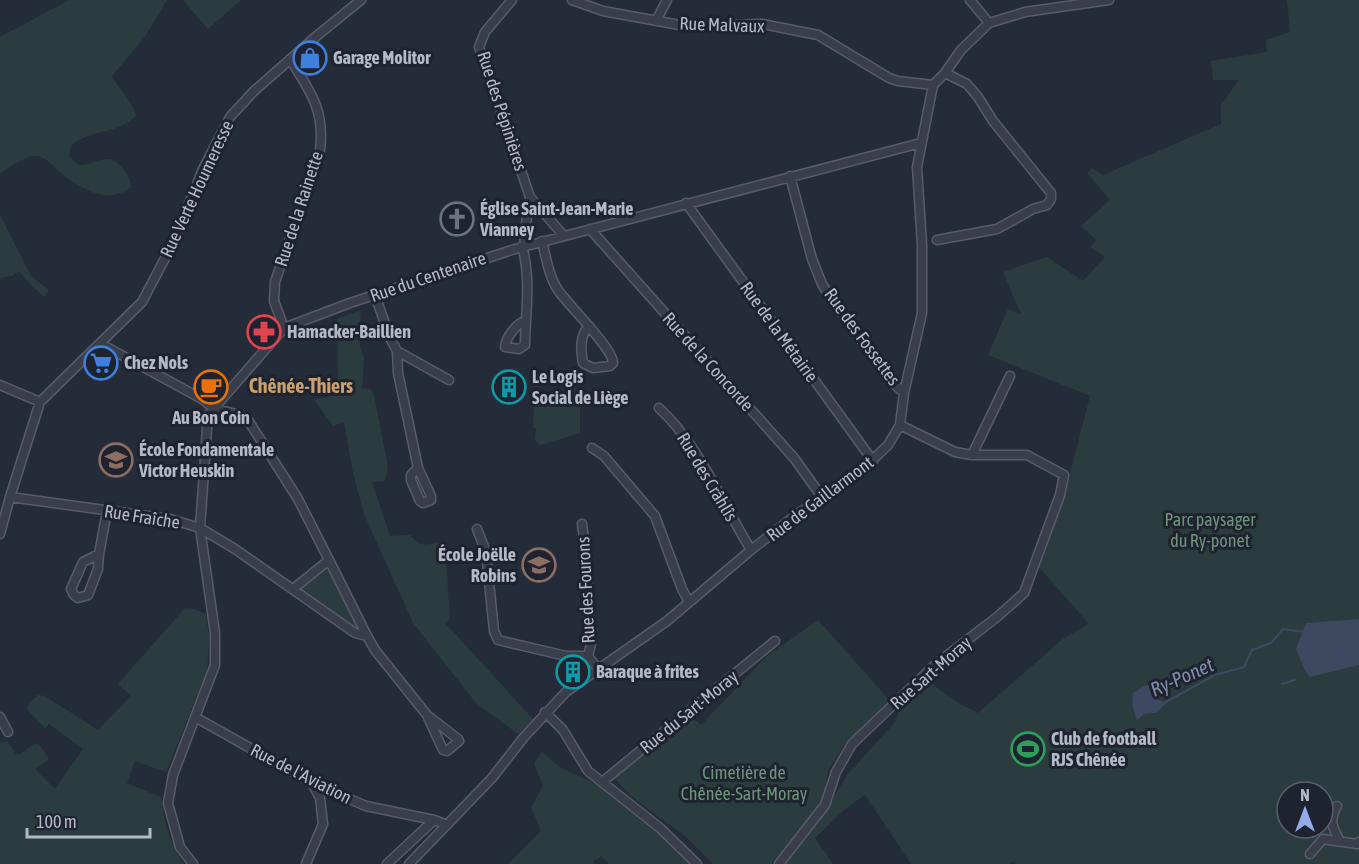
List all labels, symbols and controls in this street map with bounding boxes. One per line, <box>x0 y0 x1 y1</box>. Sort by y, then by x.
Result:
street label: Rue Malvaux <box>679 13 765 36</box>
shop icon: Garage Molitor <box>292 40 328 76</box>
place label: Garage Molitor <box>333 47 431 68</box>
street label: Rue des Pépinières <box>473 49 532 173</box>
street label: Rue Verte Houmeresse <box>156 117 237 261</box>
street label: Rue de la Rainette <box>270 149 327 269</box>
place label: Église Saint-Jean-Marie Vianney <box>479 198 633 240</box>
church icon: Église Saint-Jean-Marie Vianney <box>439 201 475 237</box>
street label: Rue du Centenaire <box>367 247 488 306</box>
street label: Rue de la Métairie <box>736 278 823 386</box>
street label: Rue des Fossettes <box>820 284 905 389</box>
street label: Rue de la Concorde <box>659 308 758 415</box>
pharmacy icon: Hamacker-Baillien <box>246 314 282 350</box>
place label: Hamacker-Baillien <box>287 321 411 342</box>
supermarket icon: Chez Nols <box>83 345 119 381</box>
place label: Chez Nols <box>124 352 189 373</box>
place label: Le Logis Social de Liège <box>532 366 628 408</box>
cafe icon: Au Bon Coin <box>193 369 229 405</box>
building icon: Le Logis Social de Liège <box>491 369 527 405</box>
district label: Chênée-Thiers <box>249 374 353 397</box>
place label: Au Bon Coin <box>171 407 250 428</box>
street label: Rue des Crâhlîs <box>673 429 742 525</box>
place label: École Fondamentale Victor Heuskin <box>138 439 274 481</box>
school or university icon: École Fondamentale Victor Heuskin <box>98 442 134 478</box>
street label: Rue de Gaillarmont <box>762 452 877 546</box>
street label: Rue Fraîche <box>103 500 181 533</box>
park label: Parc paysager du Ry-ponet <box>1164 509 1256 551</box>
street label: Rue des Fourons <box>572 536 599 644</box>
place label: École Joëlle Robins <box>438 544 517 586</box>
school or university icon: École Joëlle Robins <box>521 547 557 583</box>
street label: Rue Sart-Moray <box>886 632 975 713</box>
water label: Ry-Ponet <box>1147 652 1217 701</box>
building icon: Baraque à frites <box>555 654 591 690</box>
place label: Baraque à frites <box>596 661 700 682</box>
street label: Rue du Sart-Moray <box>635 666 742 758</box>
place label: Club de football RJS Chênée <box>1051 728 1156 770</box>
sports icon: Club de football RJS Chênée <box>1010 731 1046 767</box>
street label: Rue de l'Aviation <box>247 739 355 808</box>
park label: Cimetière de Chênée-Sart-Moray <box>681 762 807 804</box>
north arrow <box>1275 780 1335 840</box>
text: N <box>1300 786 1310 804</box>
scale bar <box>27 801 150 839</box>
text: 100 m <box>36 811 77 832</box>

